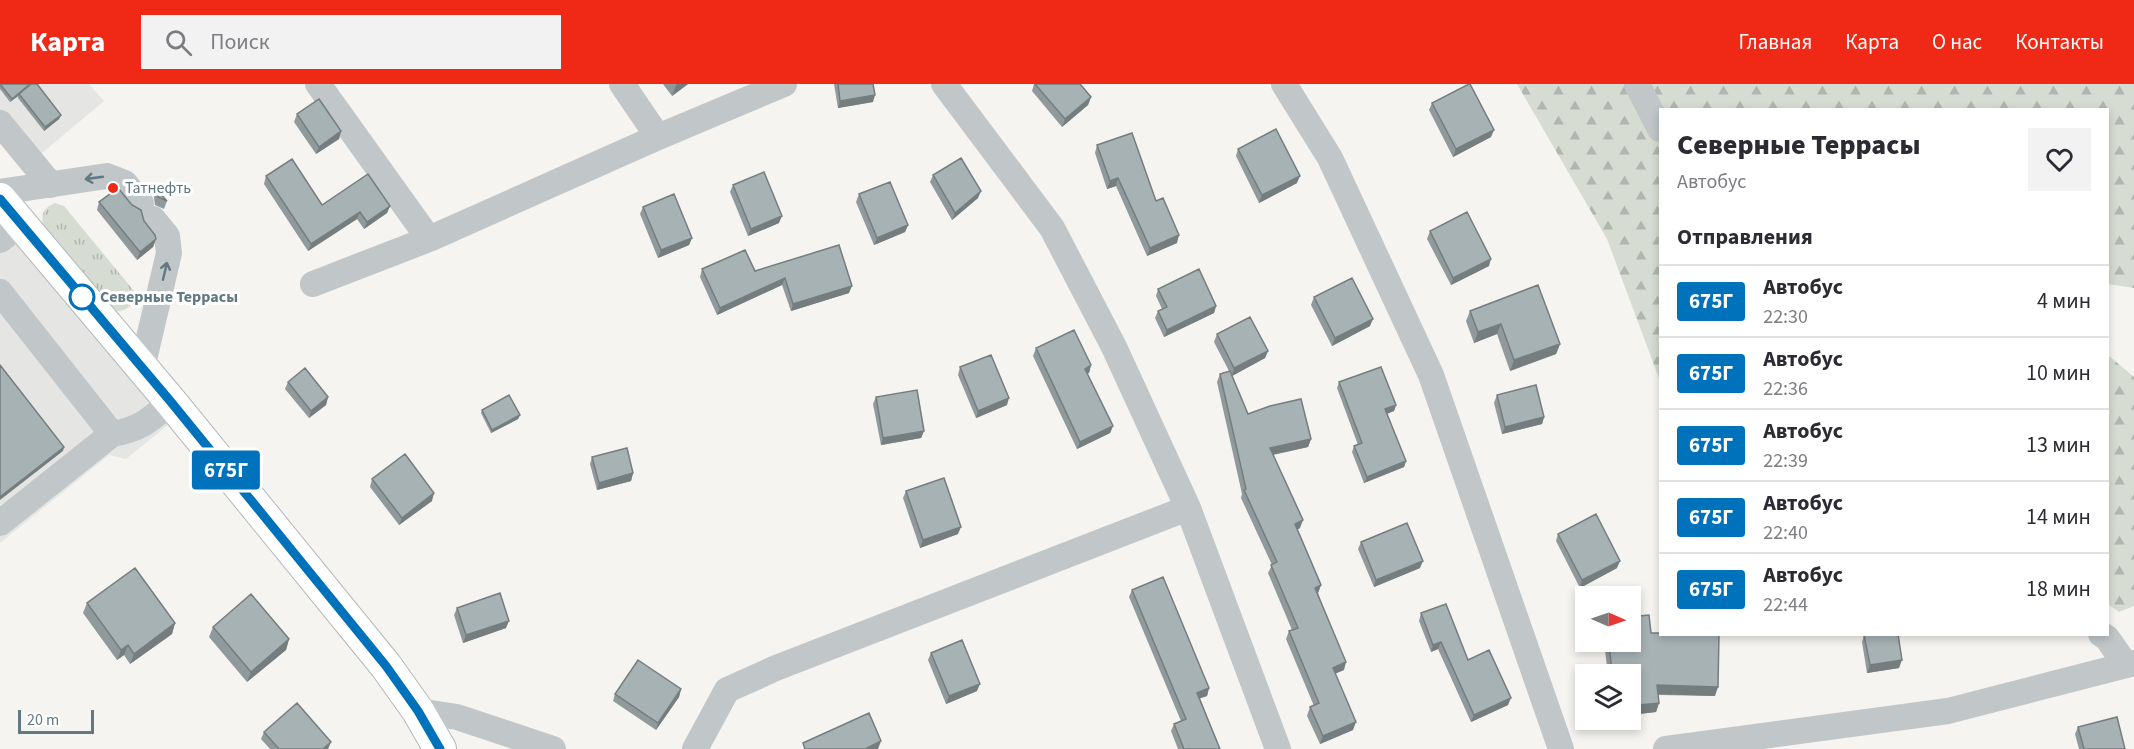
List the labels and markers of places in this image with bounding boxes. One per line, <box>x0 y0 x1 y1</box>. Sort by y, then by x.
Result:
place label: Татнефть <box>125 177 191 199</box>
marker: Татнефть <box>106 181 120 195</box>
marker: Северные Террасы <box>69 284 95 310</box>
place label: Северные Террасы <box>100 286 238 308</box>

